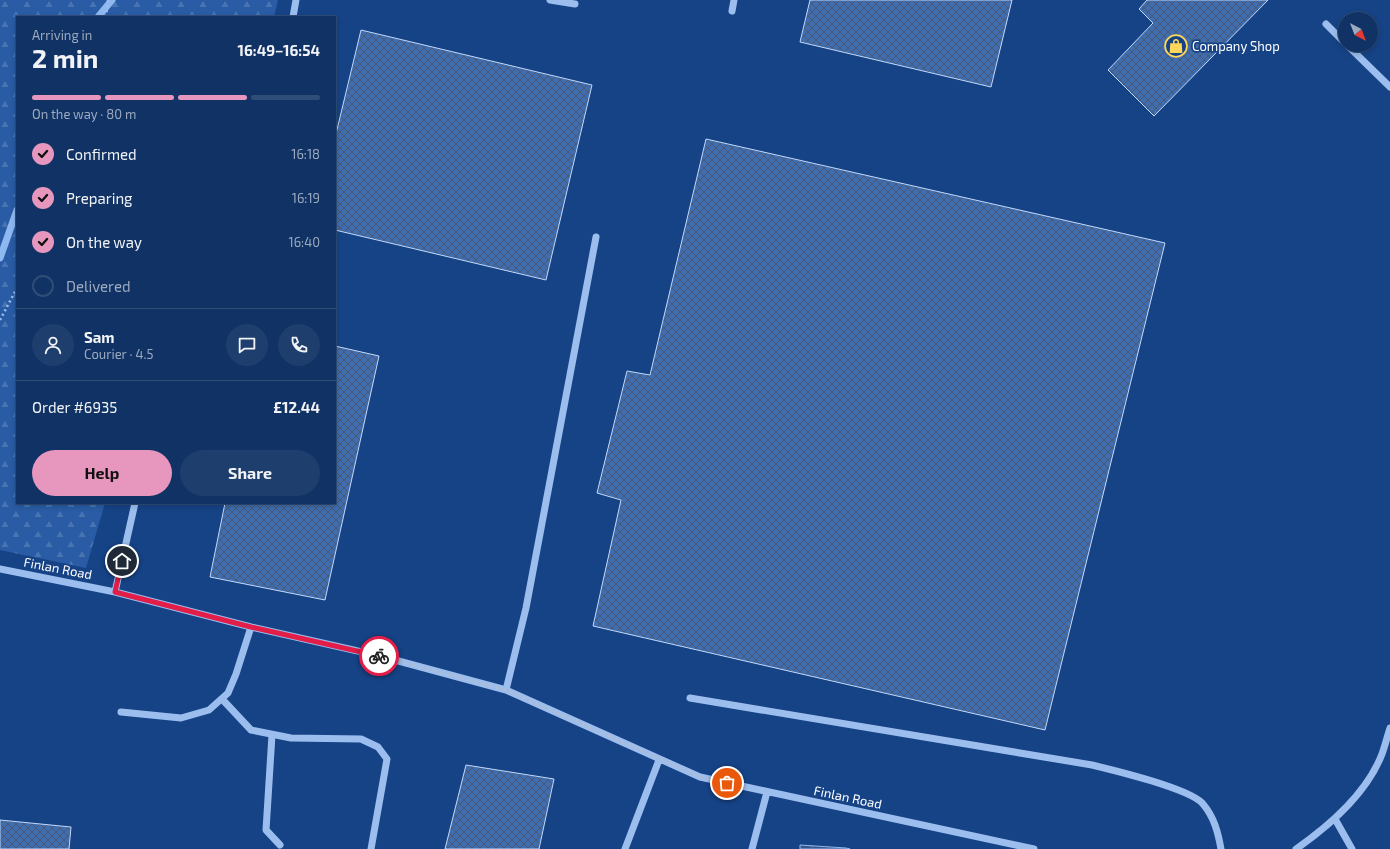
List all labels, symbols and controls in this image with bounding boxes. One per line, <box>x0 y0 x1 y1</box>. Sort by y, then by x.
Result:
north arrow <box>1338 12 1378 52</box>
map controls <box>1338 12 1378 52</box>
text: Arriving in <box>32 27 92 43</box>
shop icon: Company Shop <box>1163 33 1189 59</box>
place label: Company Shop <box>1192 38 1280 54</box>
text: 16:49–16:54 <box>237 41 320 59</box>
text: 2 min <box>32 42 98 73</box>
text: On the way · 80 m <box>32 106 136 122</box>
icon: check <box>32 143 54 165</box>
text: Confirmed <box>66 145 137 163</box>
text: 16:18 <box>291 146 320 162</box>
icon: check <box>32 187 54 209</box>
text: Preparing <box>66 189 132 207</box>
text: 16:19 <box>292 190 320 206</box>
icon: check <box>32 231 54 253</box>
text: On the way <box>66 233 142 251</box>
text: 16:40 <box>288 234 320 250</box>
text: Delivered <box>66 277 131 295</box>
button: person <box>32 324 74 366</box>
button: chat <box>226 324 268 366</box>
button: phone <box>278 324 320 366</box>
text: Sam <box>84 328 115 346</box>
text: Courier · 4.5 <box>84 346 153 362</box>
text: Order #6935 <box>32 398 117 416</box>
text: £12.44 <box>273 398 320 416</box>
button: Help <box>32 450 172 496</box>
button: Share <box>180 450 320 496</box>
pin <box>105 544 139 578</box>
icon: home <box>111 550 133 572</box>
street label: Finlan Road <box>23 554 93 582</box>
courier <box>359 636 399 676</box>
icon: bike <box>368 645 390 667</box>
pin <box>710 766 744 800</box>
icon: bag <box>716 772 738 794</box>
street label: Finlan Road <box>812 782 884 812</box>

